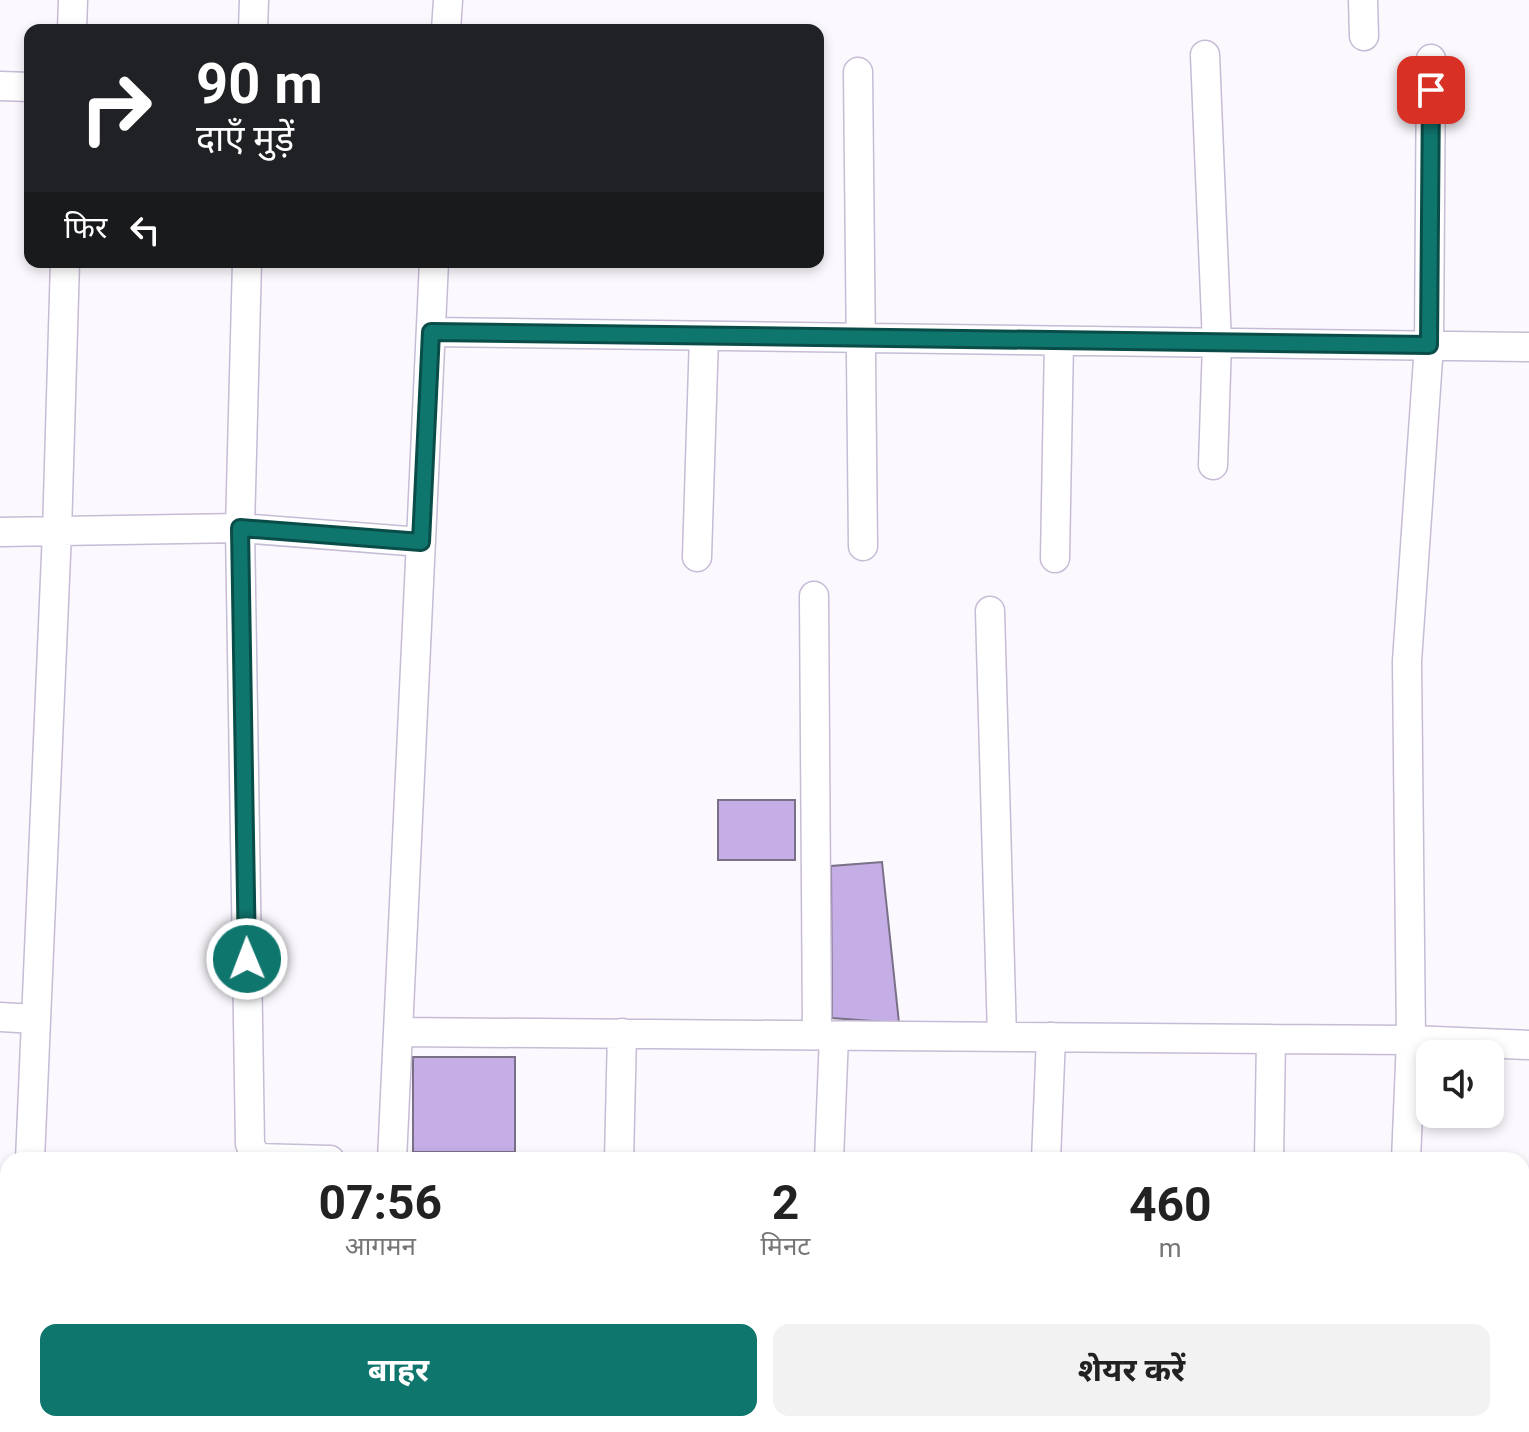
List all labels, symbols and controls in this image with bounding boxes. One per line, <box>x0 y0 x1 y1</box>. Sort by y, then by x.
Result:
text: 90 m <box>196 51 323 117</box>
icon: right <box>64 56 168 160</box>
pin <box>1397 56 1465 124</box>
icon: arrive <box>1409 68 1453 112</box>
text: दाएँ मुड़ें <box>196 118 294 160</box>
icon: left <box>123 208 167 252</box>
text: फिर <box>64 210 107 245</box>
position arrow <box>205 917 289 1001</box>
map controls <box>1416 1040 1504 1128</box>
button: sound <box>1416 1040 1504 1128</box>
text: 07:56 <box>318 1174 442 1231</box>
text: 2 <box>772 1174 799 1231</box>
text: 460 <box>1129 1176 1212 1233</box>
text: आगमन <box>345 1231 416 1261</box>
text: मिनट <box>761 1231 810 1261</box>
text: m <box>1159 1233 1182 1263</box>
button: बाहर <box>40 1324 757 1416</box>
button: शेयर करें <box>773 1324 1490 1416</box>

